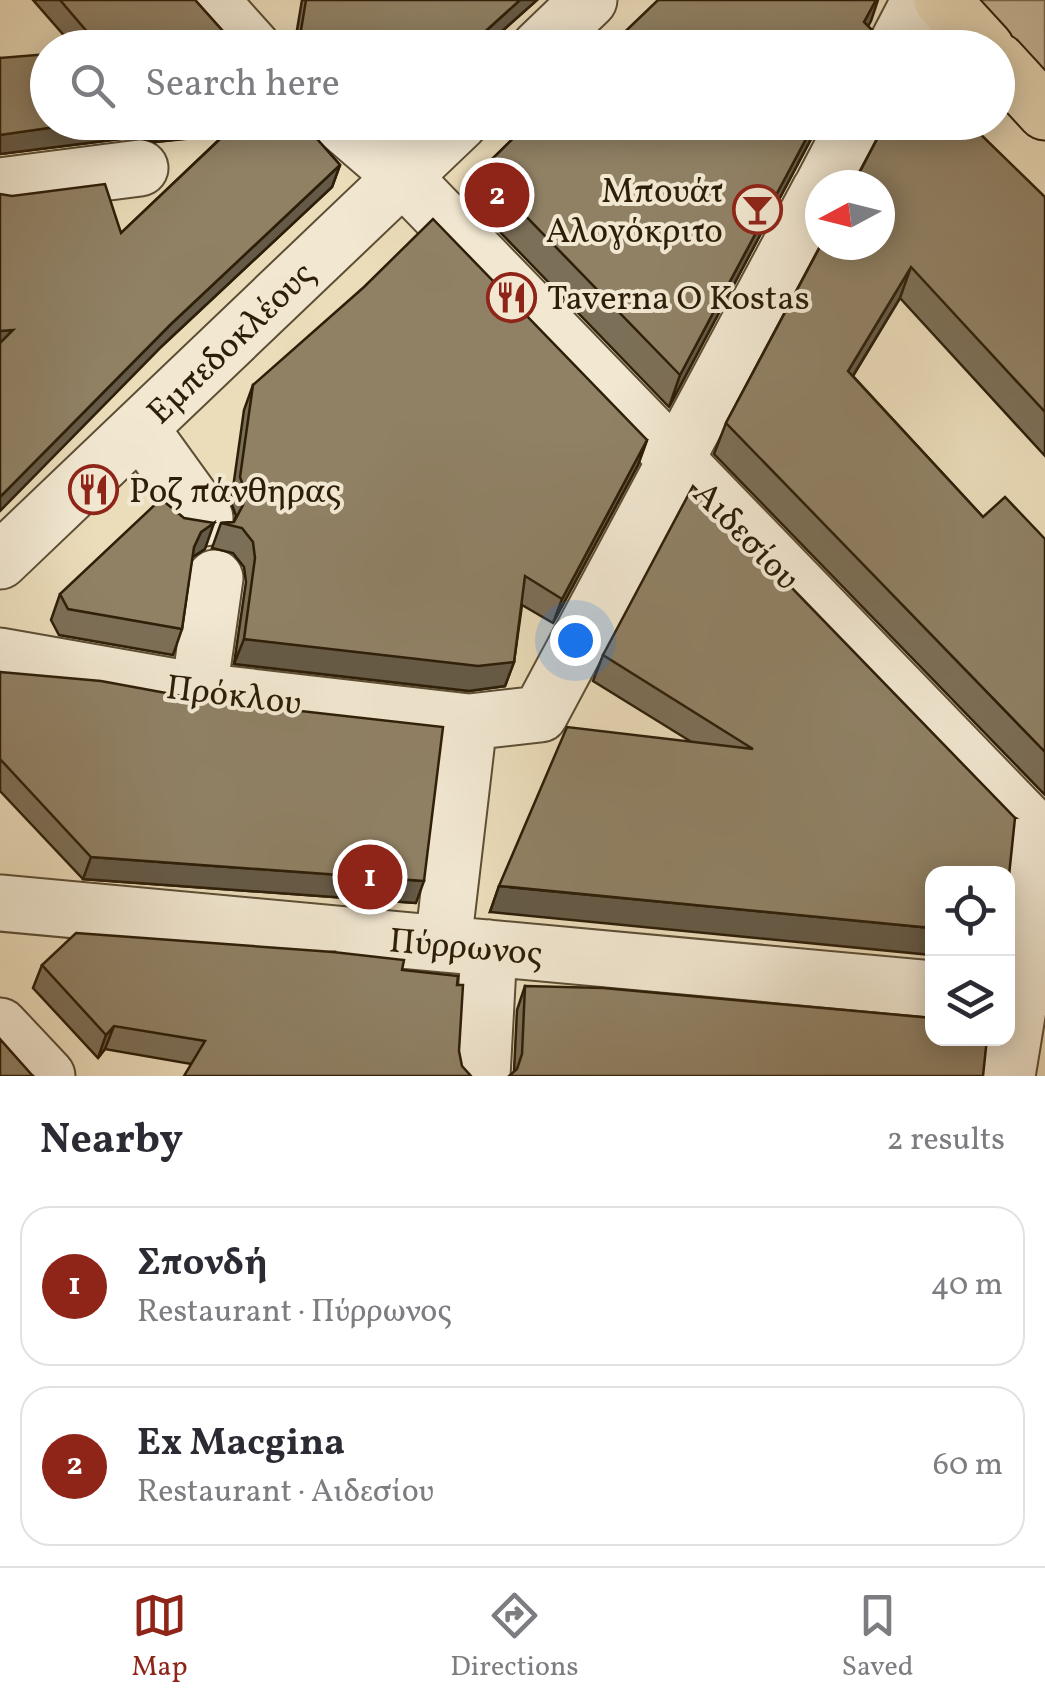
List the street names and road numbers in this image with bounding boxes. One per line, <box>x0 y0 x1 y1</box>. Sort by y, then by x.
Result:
street label: Εμπεδοκλέους <box>138 252 327 437</box>
street label: Αιδεσίου <box>681 472 809 602</box>
street label: Πρόκλου <box>163 665 304 729</box>
street label: Πύρρωνος <box>387 918 545 980</box>

